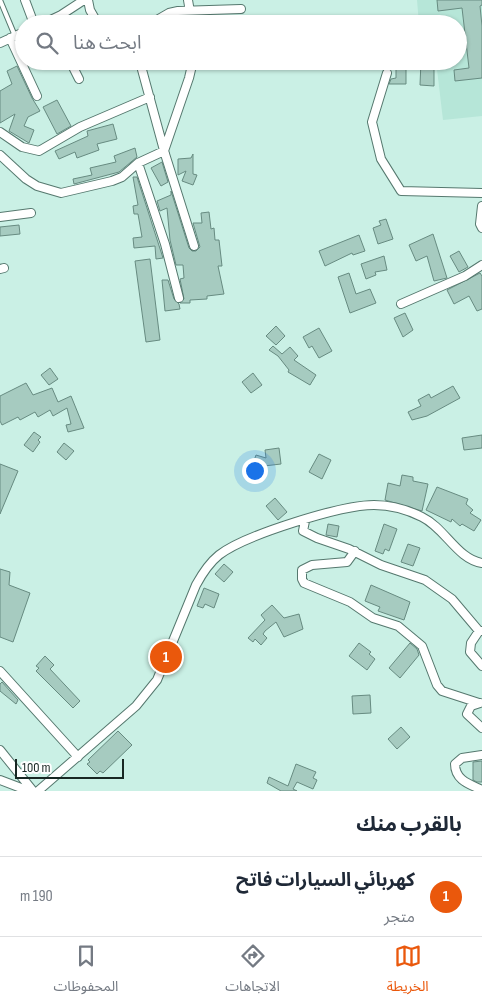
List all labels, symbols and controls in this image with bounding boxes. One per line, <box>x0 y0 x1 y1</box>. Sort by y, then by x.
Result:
search box <box>15 15 467 70</box>
icon: search <box>33 29 61 57</box>
text: ابحث هنا <box>73 32 141 55</box>
your location <box>242 458 268 484</box>
pin: 1 <box>150 638 182 676</box>
scale bar <box>15 756 124 779</box>
text: 100 m <box>22 759 51 776</box>
text: بالقرب منك <box>356 812 462 837</box>
text: كهربائي السيارات فاتح <box>236 869 415 892</box>
text: 190 m <box>20 887 53 906</box>
text: 1 <box>443 887 449 906</box>
text: متجر <box>384 908 415 927</box>
tab: المحفوظات <box>53 942 118 1001</box>
tab: الاتجاهات <box>225 942 280 1001</box>
tab: الخريطة <box>387 942 429 1001</box>

